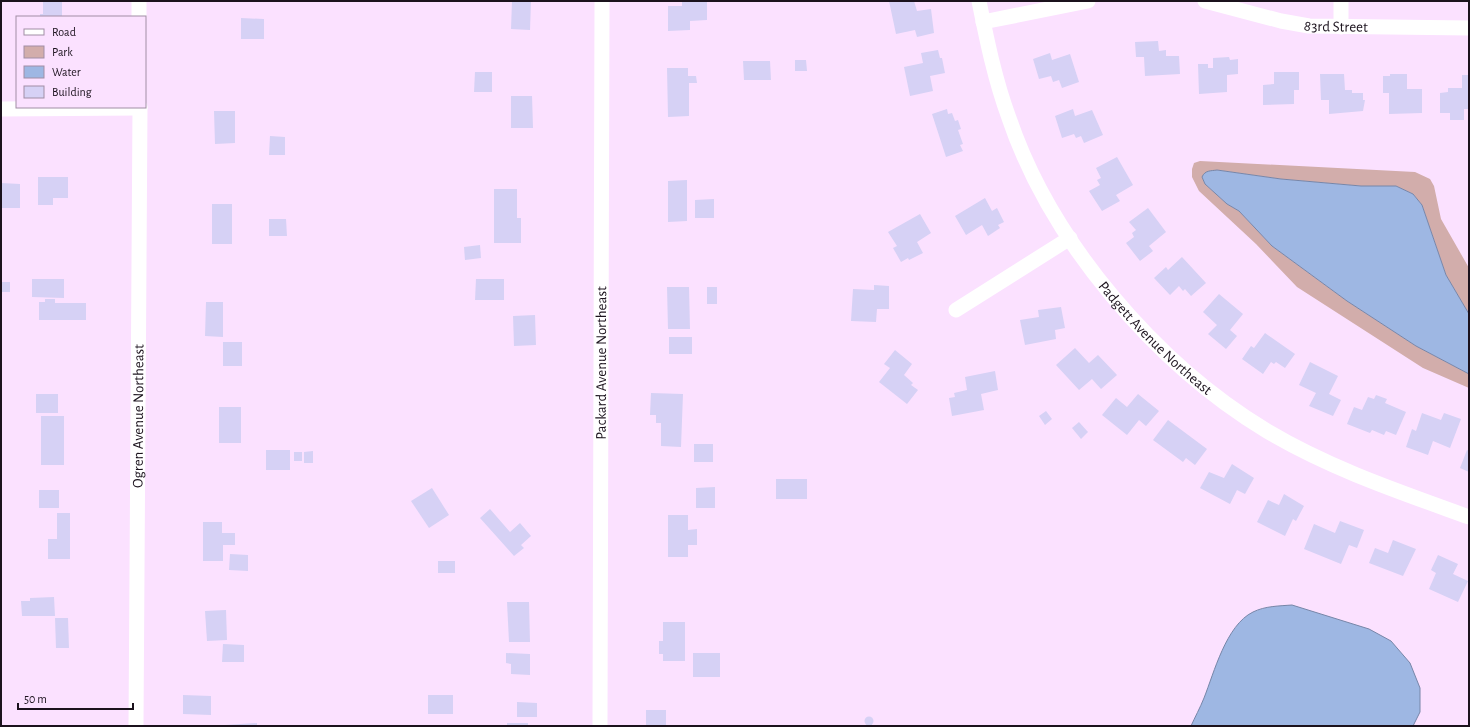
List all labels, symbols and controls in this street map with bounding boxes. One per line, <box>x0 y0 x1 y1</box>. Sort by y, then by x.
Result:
legend <box>16 16 146 108</box>
street label: 83rd Street <box>1303 18 1368 35</box>
text: Road <box>52 26 76 38</box>
text: Park <box>52 46 73 58</box>
text: Water <box>52 66 81 78</box>
text: Building <box>52 86 92 98</box>
street label: Padgett Avenue Northeast <box>1096 279 1215 398</box>
street label: Packard Avenue Northeast <box>594 286 609 440</box>
street label: Ogren Avenue Northeast <box>131 344 146 488</box>
scale bar <box>18 685 133 711</box>
text: 50 m <box>24 693 47 705</box>

